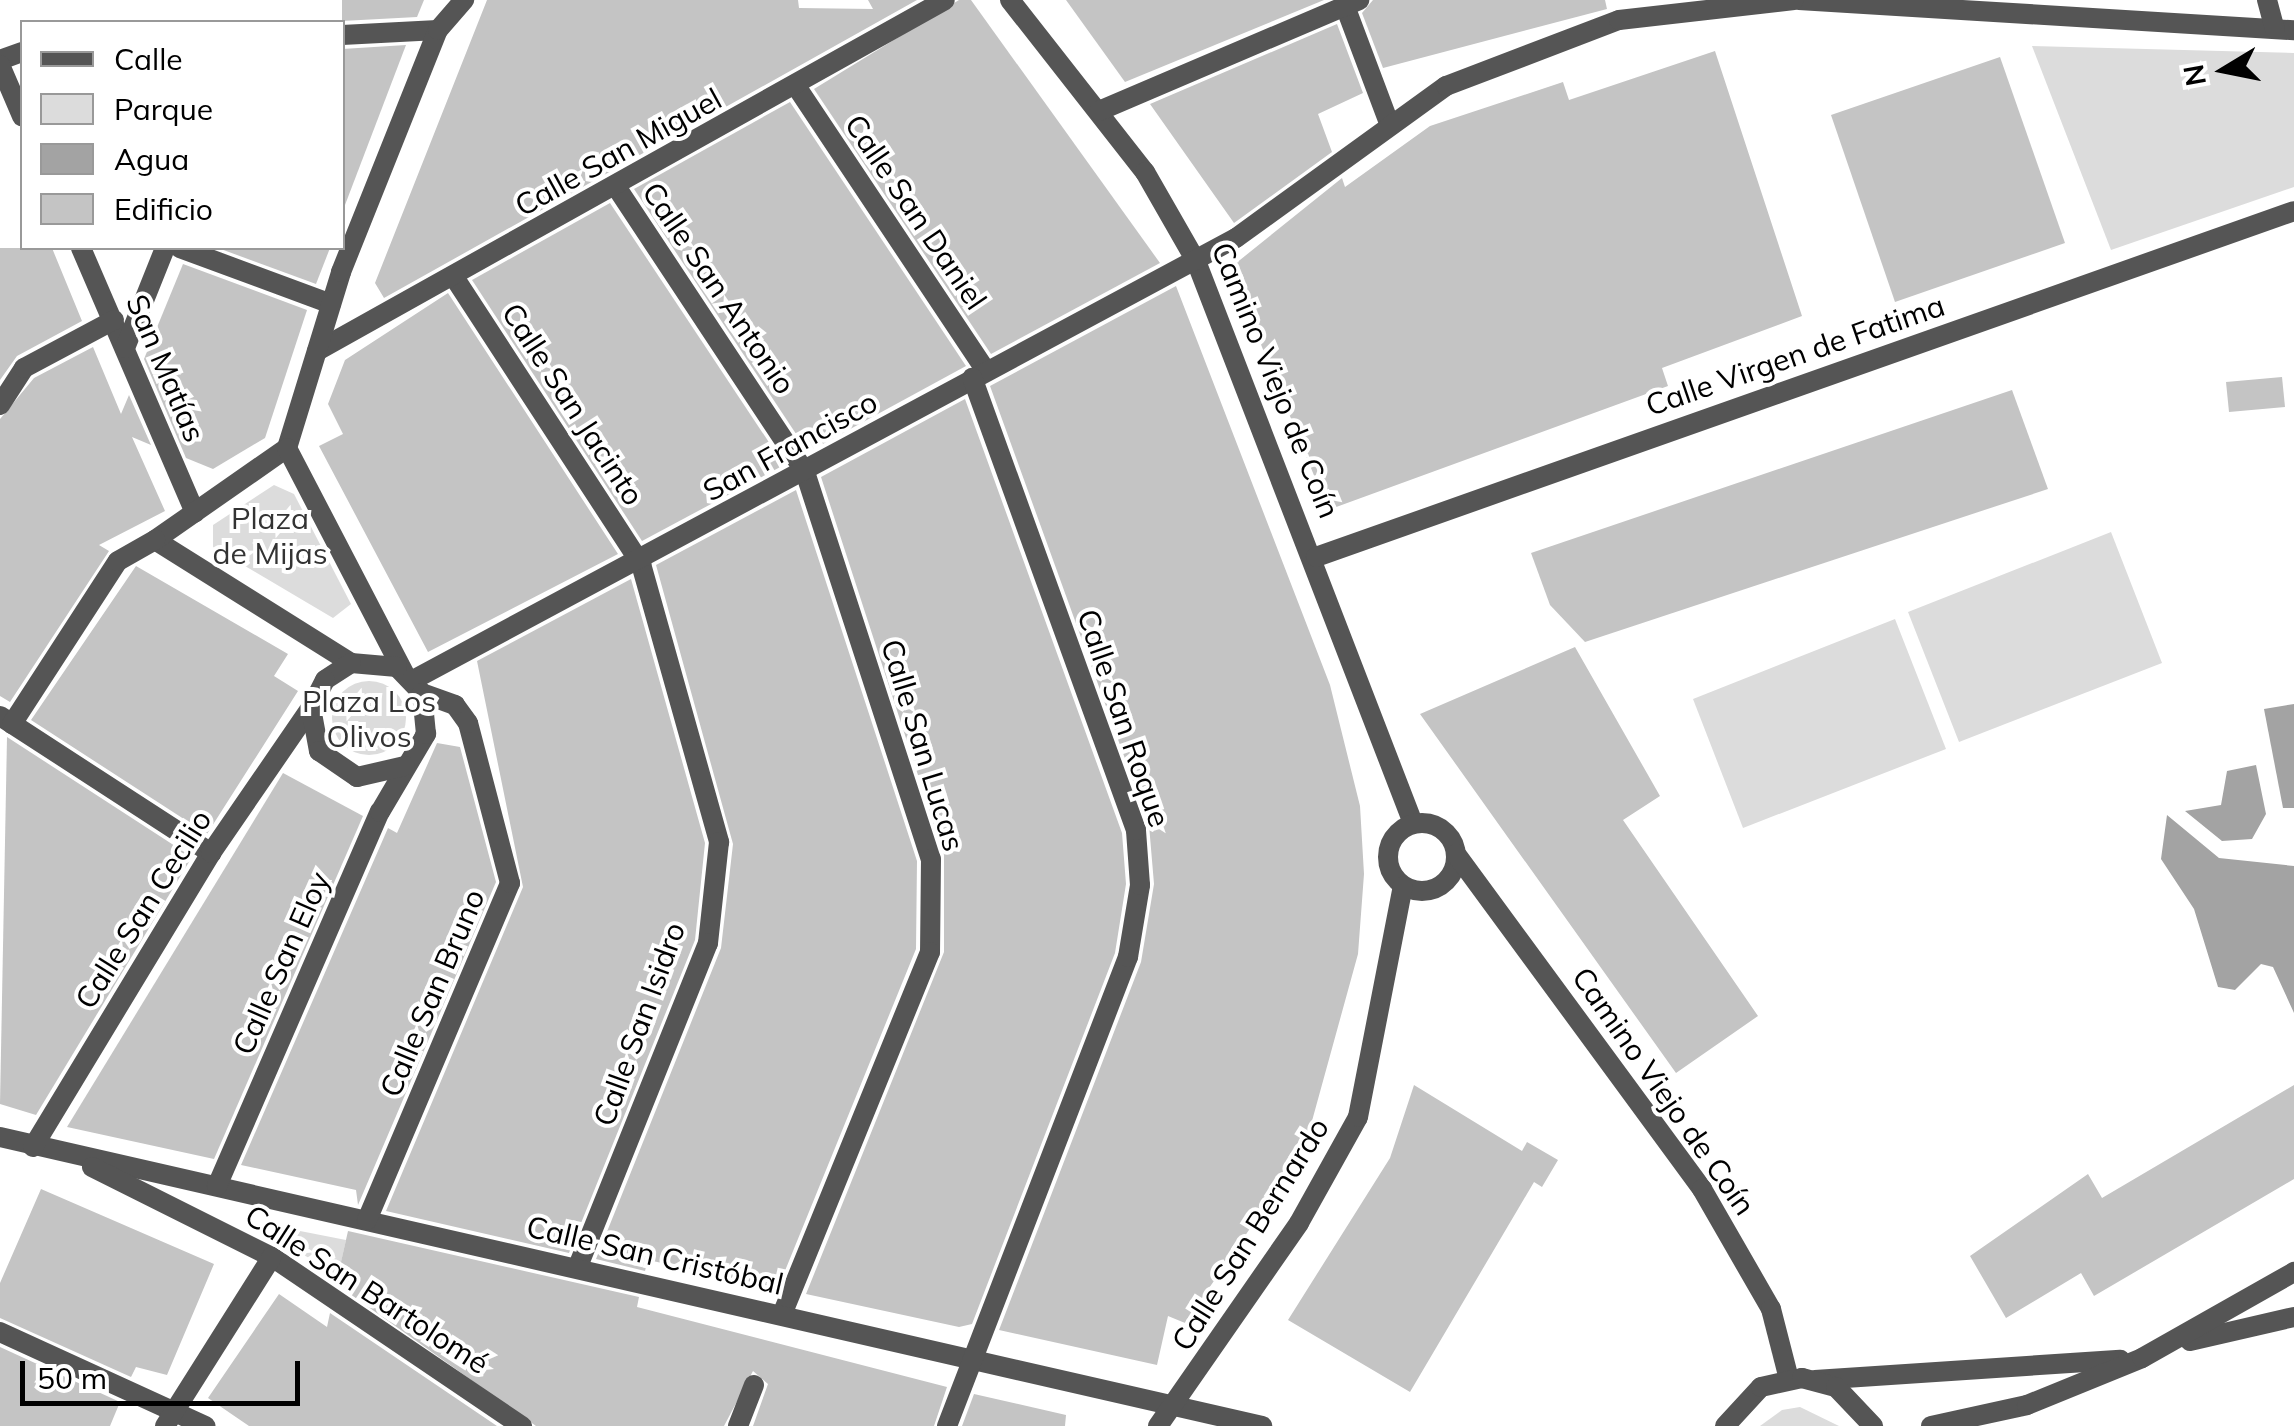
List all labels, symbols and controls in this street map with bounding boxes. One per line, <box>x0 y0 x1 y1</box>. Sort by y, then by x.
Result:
legend <box>20 20 345 250</box>
north arrow <box>2174 20 2274 120</box>
text: Calle <box>114 40 183 78</box>
text: N <box>2175 62 2213 89</box>
street label: Calle San Miguel <box>509 80 727 224</box>
text: Parque <box>114 90 213 128</box>
street label: Calle San Daniel <box>838 108 994 316</box>
text: Agua <box>114 140 189 178</box>
street label: Calle San Antonio <box>635 175 803 401</box>
text: Edificio <box>114 190 213 228</box>
street label: Camino Viejo de Coín <box>1204 237 1348 523</box>
street label: Calle Virgen de Fatima <box>1641 287 1949 423</box>
street label: San Matías <box>119 289 213 447</box>
street label: Calle San Jacinto <box>494 296 652 512</box>
street label: San Francisco <box>697 383 883 509</box>
park label: Plaza de Mijas <box>212 500 328 570</box>
street label: Calle San Roque <box>1070 604 1178 832</box>
street label: Calle San Lucas <box>874 635 972 855</box>
park label: Plaza Los Olivos <box>302 683 436 754</box>
street label: Calle San Cecilio <box>67 803 219 1015</box>
street label: Calle San Eloy <box>225 866 337 1060</box>
street label: Calle San Bruno <box>372 884 492 1102</box>
street label: Calle San Isidro <box>585 917 693 1131</box>
street label: Camino Viejo de Coín <box>1565 960 1763 1222</box>
street label: Calle San Bernardo <box>1164 1111 1336 1357</box>
street label: Calle San Bartolomé <box>239 1197 495 1381</box>
street label: Calle San Cristóbal <box>523 1208 787 1302</box>
scale bar <box>25 1341 305 1403</box>
text: 50 m <box>37 1359 107 1397</box>

